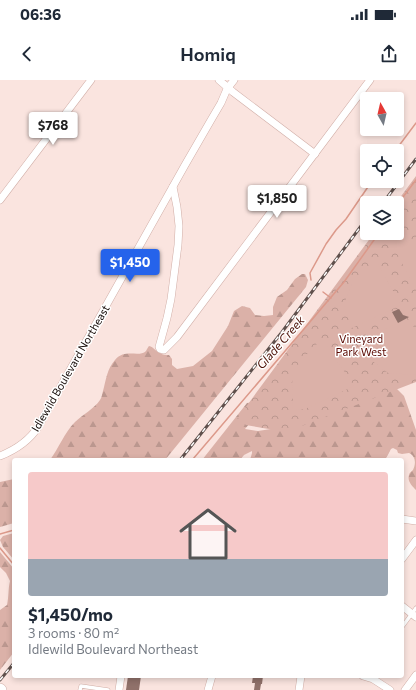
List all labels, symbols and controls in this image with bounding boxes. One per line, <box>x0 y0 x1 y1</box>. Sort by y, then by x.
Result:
text: 06:36 <box>20 5 61 23</box>
icon: back <box>16 43 38 65</box>
text: Homiq <box>180 43 236 65</box>
icon: share <box>378 43 400 65</box>
north arrow <box>360 92 404 136</box>
map controls <box>360 92 404 240</box>
pin: $768 <box>29 112 77 146</box>
text: $768 <box>38 117 68 133</box>
button: locate <box>360 144 404 188</box>
pin: $1,850 <box>244 185 310 219</box>
text: $1,850 <box>257 190 297 206</box>
button: layers <box>360 196 404 240</box>
pin: $1,450 <box>97 249 163 283</box>
text: $1,450 <box>110 254 150 270</box>
street label: Idlewild Boulevard Northeast <box>28 302 112 434</box>
water label: Glade Creek <box>253 312 307 371</box>
park label: Vineyard Park West <box>336 332 387 358</box>
icon: home <box>172 498 244 570</box>
text: $1,450/mo <box>28 604 113 625</box>
text: 3 rooms · 80 m² <box>28 625 119 641</box>
text: Idlewild Boulevard Northeast <box>28 641 198 657</box>

